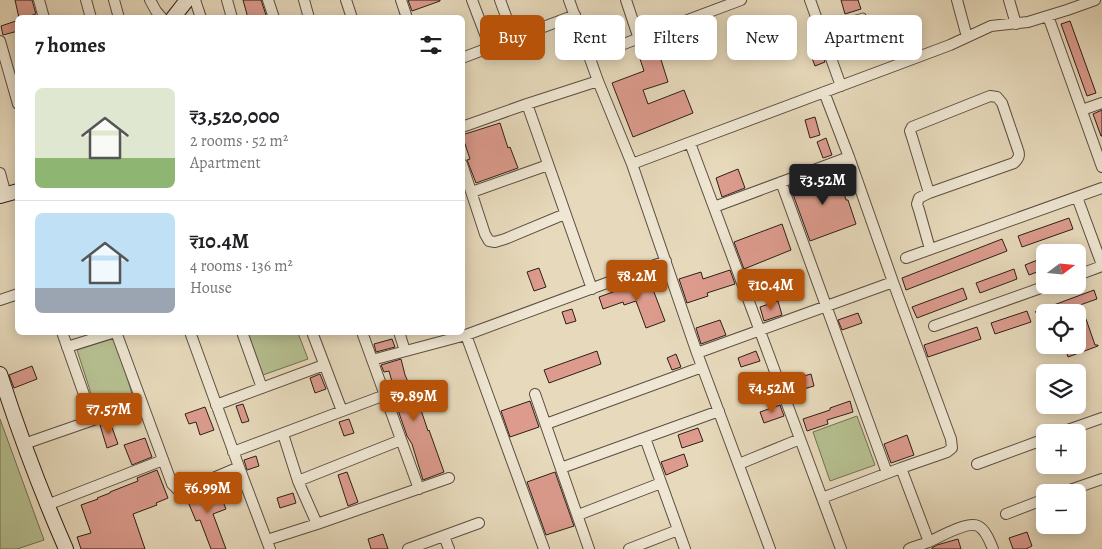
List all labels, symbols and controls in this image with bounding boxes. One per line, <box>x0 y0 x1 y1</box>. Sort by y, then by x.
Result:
chip: Buy <box>480 15 545 60</box>
chip: Rent <box>555 15 625 60</box>
chip: Filters <box>635 15 717 60</box>
chip: New <box>727 15 797 60</box>
chip: Apartment <box>807 15 922 60</box>
text: 7 homes <box>35 31 106 59</box>
icon: filters <box>417 31 445 59</box>
text: ₹3,520,000 <box>190 102 280 130</box>
icon: home <box>75 108 135 168</box>
text: 2 rooms · 52 m² <box>190 130 288 152</box>
text: Apartment <box>190 152 261 174</box>
pin: ₹3.52M <box>782 164 864 206</box>
text: ₹3.52M <box>800 169 846 191</box>
text: ₹10.4M <box>190 227 249 255</box>
icon: home <box>75 233 135 293</box>
north arrow <box>1036 244 1086 294</box>
map controls <box>1036 244 1086 534</box>
text: 4 rooms · 136 m² <box>190 255 293 277</box>
pin: ₹8.2M <box>602 260 672 302</box>
text: ₹8.2M <box>617 265 657 287</box>
pin: ₹10.4M <box>730 268 812 311</box>
text: ₹10.4M <box>748 274 794 296</box>
text: House <box>190 277 232 299</box>
button: locate <box>1036 304 1086 354</box>
button: layers <box>1036 364 1086 414</box>
pin: ₹4.52M <box>731 372 813 414</box>
text: ₹4.52M <box>749 377 795 399</box>
pin: ₹9.89M <box>373 380 455 422</box>
text: ₹9.89M <box>391 385 437 407</box>
pin: ₹7.57M <box>68 392 150 435</box>
text: ₹7.57M <box>87 398 131 420</box>
button: + <box>1036 424 1086 474</box>
pin: ₹6.99M <box>167 472 249 514</box>
text: ₹6.99M <box>185 477 231 499</box>
button: − <box>1036 484 1086 534</box>

